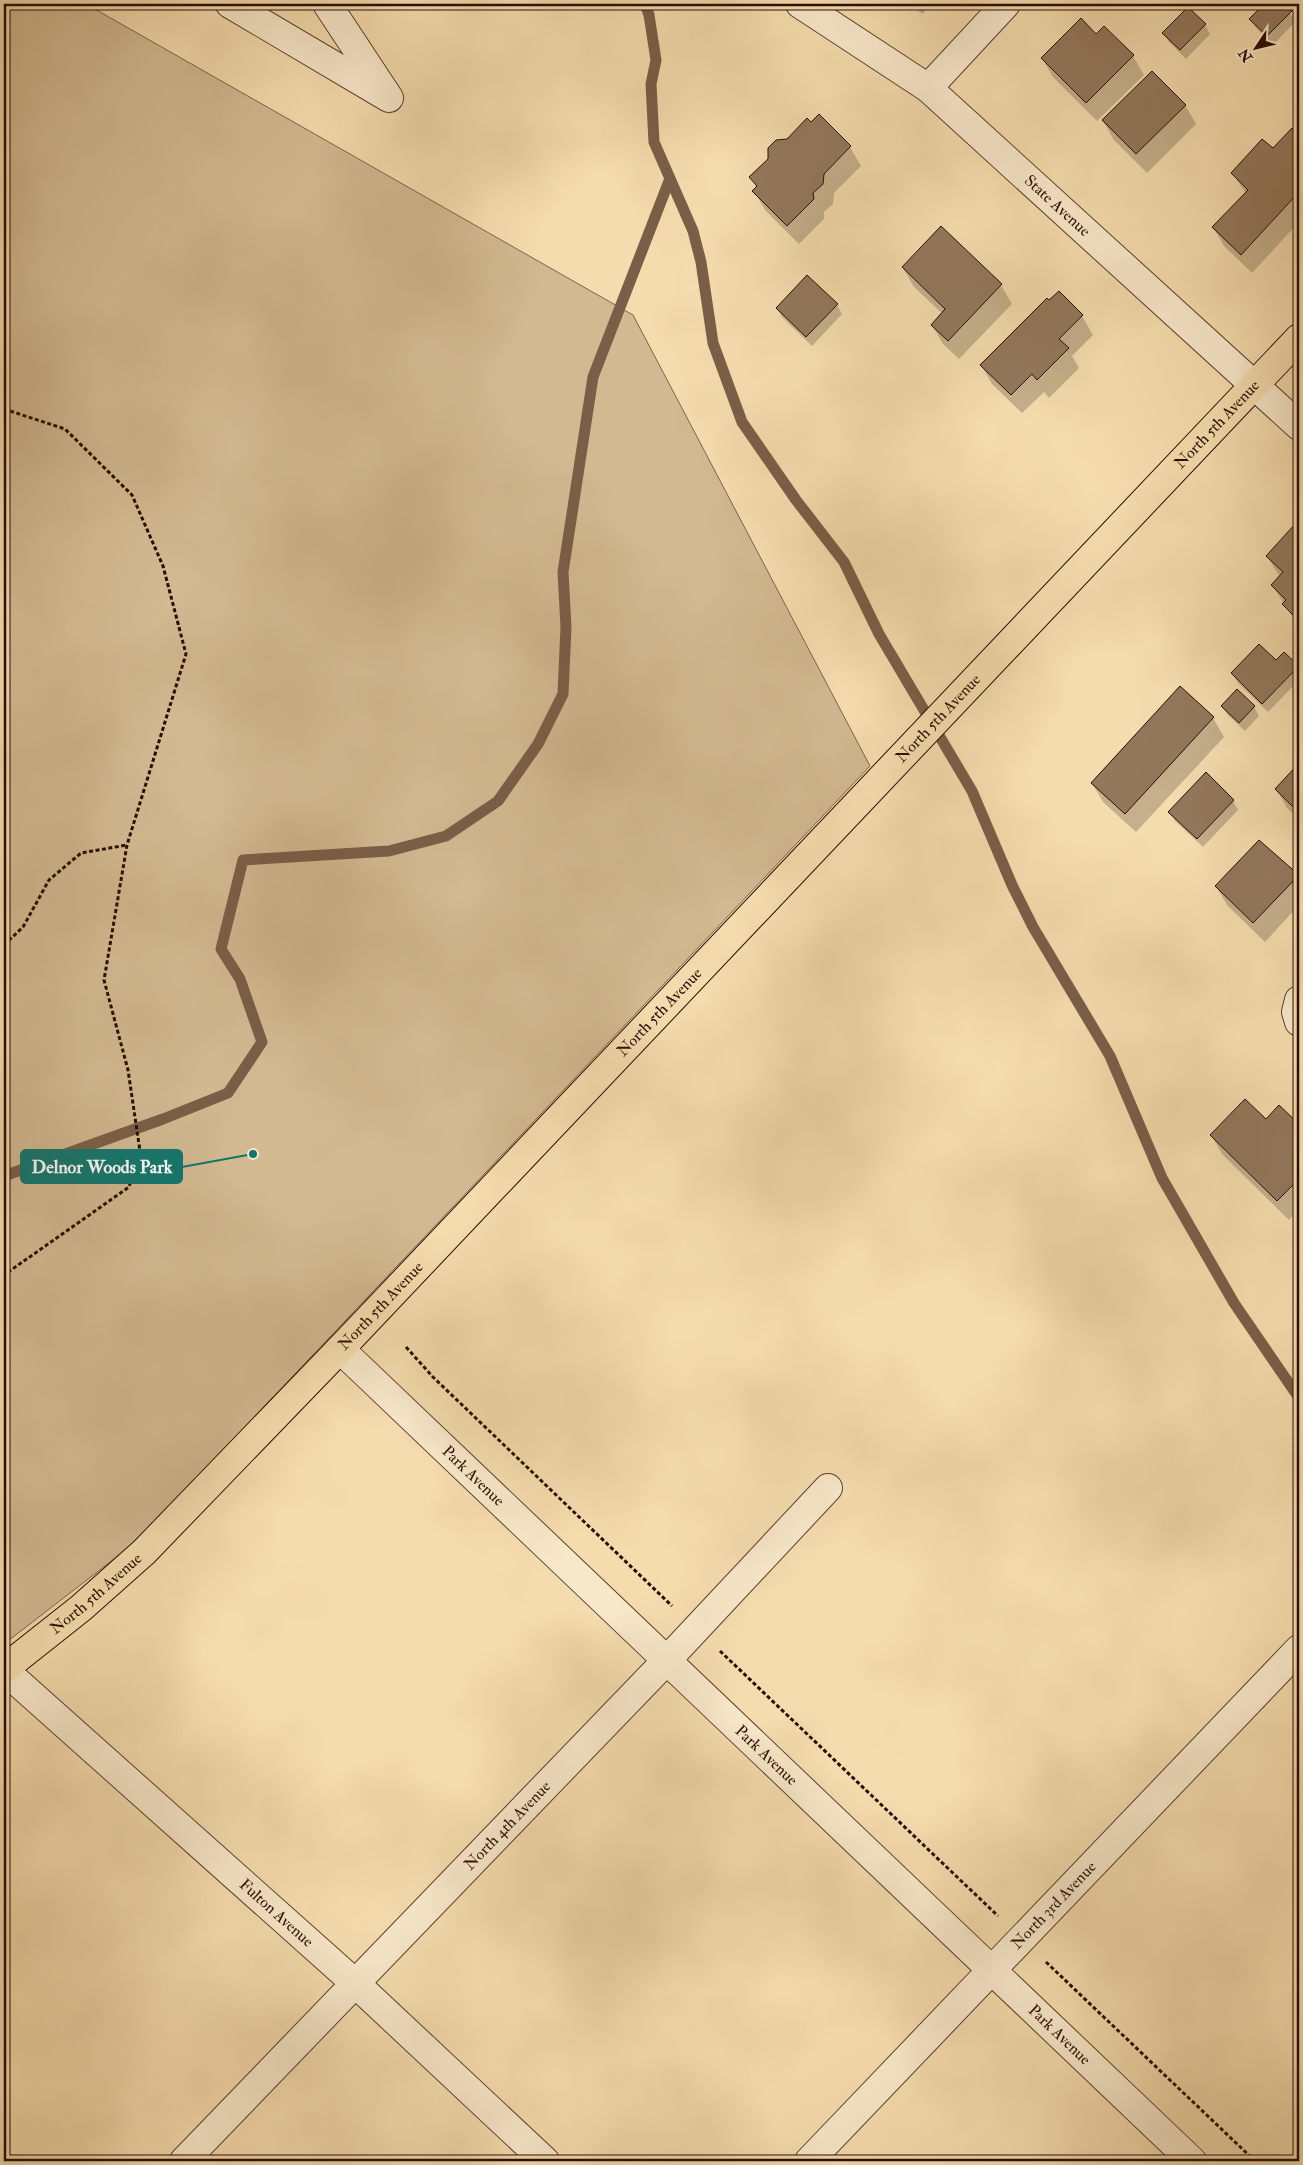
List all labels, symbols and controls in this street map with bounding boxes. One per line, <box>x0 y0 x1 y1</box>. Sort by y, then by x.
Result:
north arrow <box>1230 22 1280 72</box>
text: N <box>1235 45 1257 66</box>
street label: State Avenue <box>1020 171 1095 241</box>
street label: North 5th Avenue <box>1170 376 1264 473</box>
street label: North 5th Avenue <box>891 670 985 767</box>
street label: North 5th Avenue <box>613 963 707 1061</box>
callout: Delnor Woods Park <box>21 1150 182 1183</box>
text: Delnor Woods Park <box>32 1156 173 1179</box>
street label: North 5th Avenue <box>334 1257 428 1355</box>
street label: Park Avenue <box>438 1441 509 1511</box>
street label: North 5th Avenue <box>46 1548 146 1639</box>
street label: Park Avenue <box>731 1721 802 1790</box>
street label: North 4th Avenue <box>460 1776 555 1874</box>
street label: North 3rd Avenue <box>1007 1857 1101 1953</box>
street label: Fulton Avenue <box>235 1875 318 1952</box>
street label: Park Avenue <box>1024 2000 1095 2069</box>

